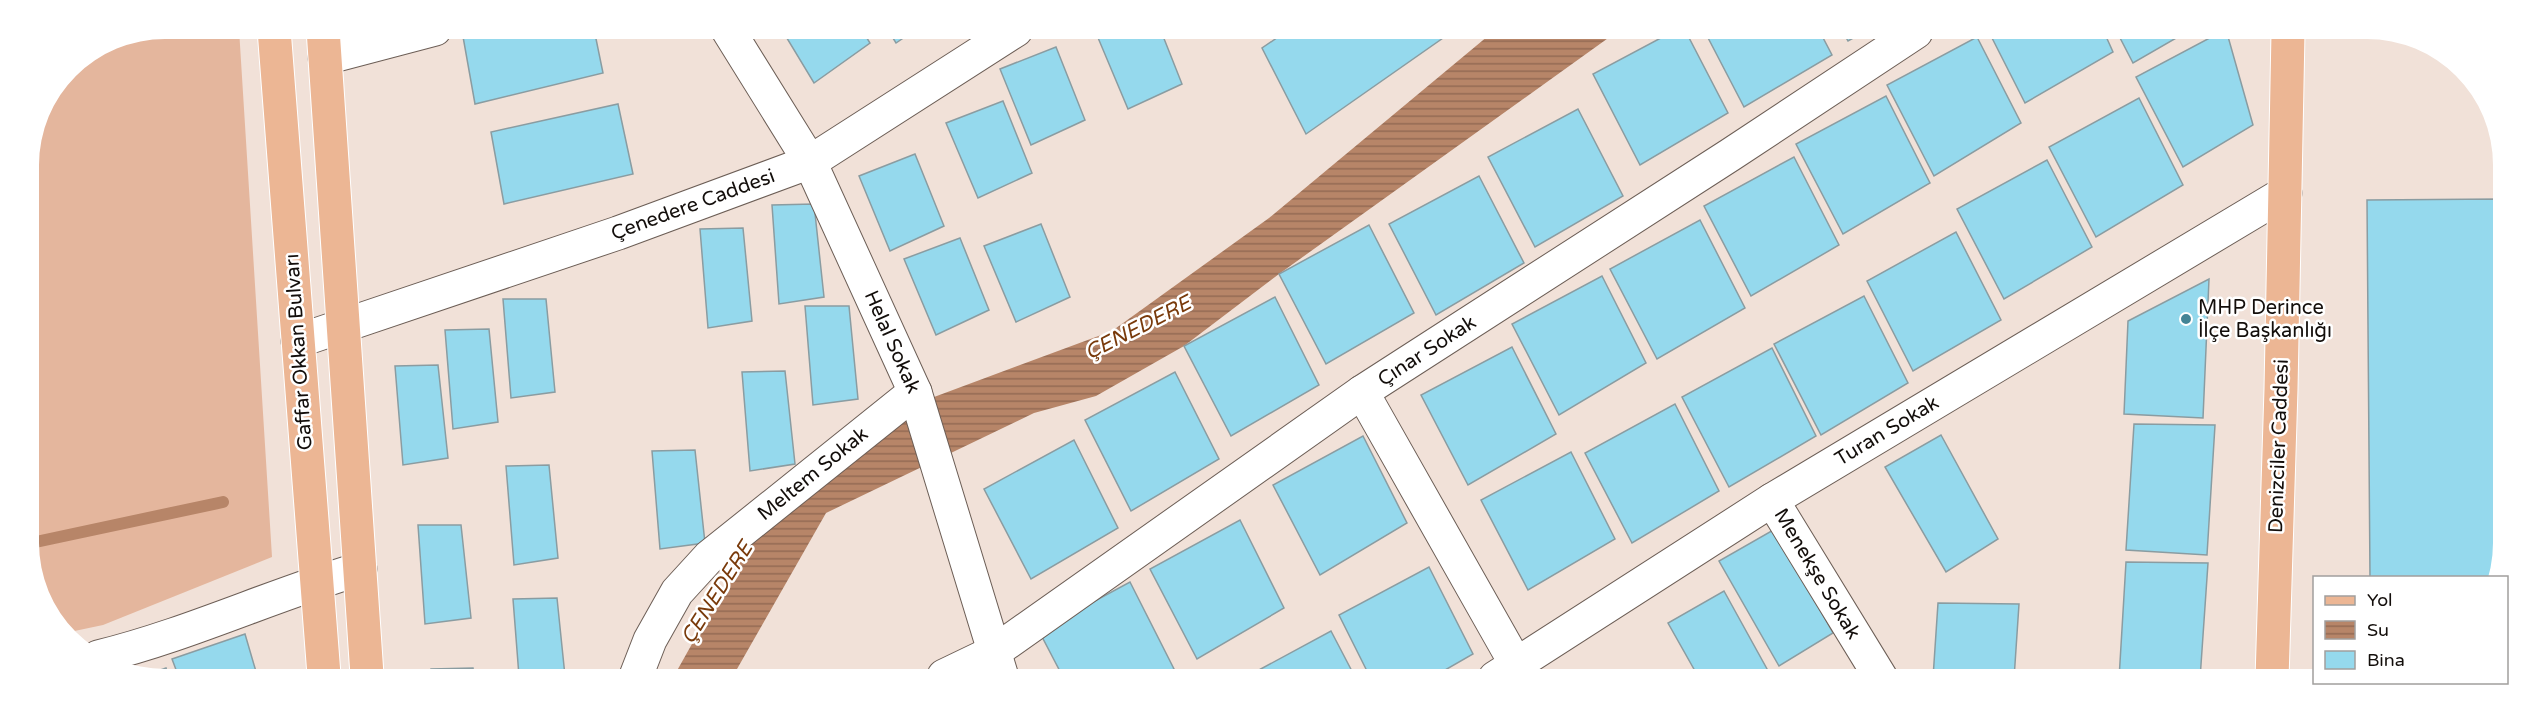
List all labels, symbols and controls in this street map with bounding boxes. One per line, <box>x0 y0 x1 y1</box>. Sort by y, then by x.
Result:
street label: Çenedere Caddesi <box>608 164 778 246</box>
street label: Gaffar Okkan Bulvarı <box>280 253 318 451</box>
street label: Helal Sokak <box>859 287 925 397</box>
water label: ÇENEDERE <box>1081 289 1198 365</box>
place label: MHP Derince İlçe Başkanlığı <box>2198 296 2332 343</box>
street label: Çınar Sokak <box>1373 310 1481 392</box>
marker: MHP Derince İlçe Başkanlığı <box>2179 312 2193 326</box>
street label: Denizciler Caddesi <box>2264 359 2294 533</box>
street label: Turan Sokak <box>1831 391 1943 471</box>
street label: Meltem Sokak <box>753 422 873 526</box>
street label: Menekşe Sokak <box>1769 504 1865 644</box>
water label: ÇENEDERE <box>676 535 760 649</box>
legend <box>2313 576 2508 684</box>
text: Yol <box>2367 589 2393 611</box>
text: Su <box>2367 619 2389 641</box>
text: Bina <box>2367 649 2405 671</box>

